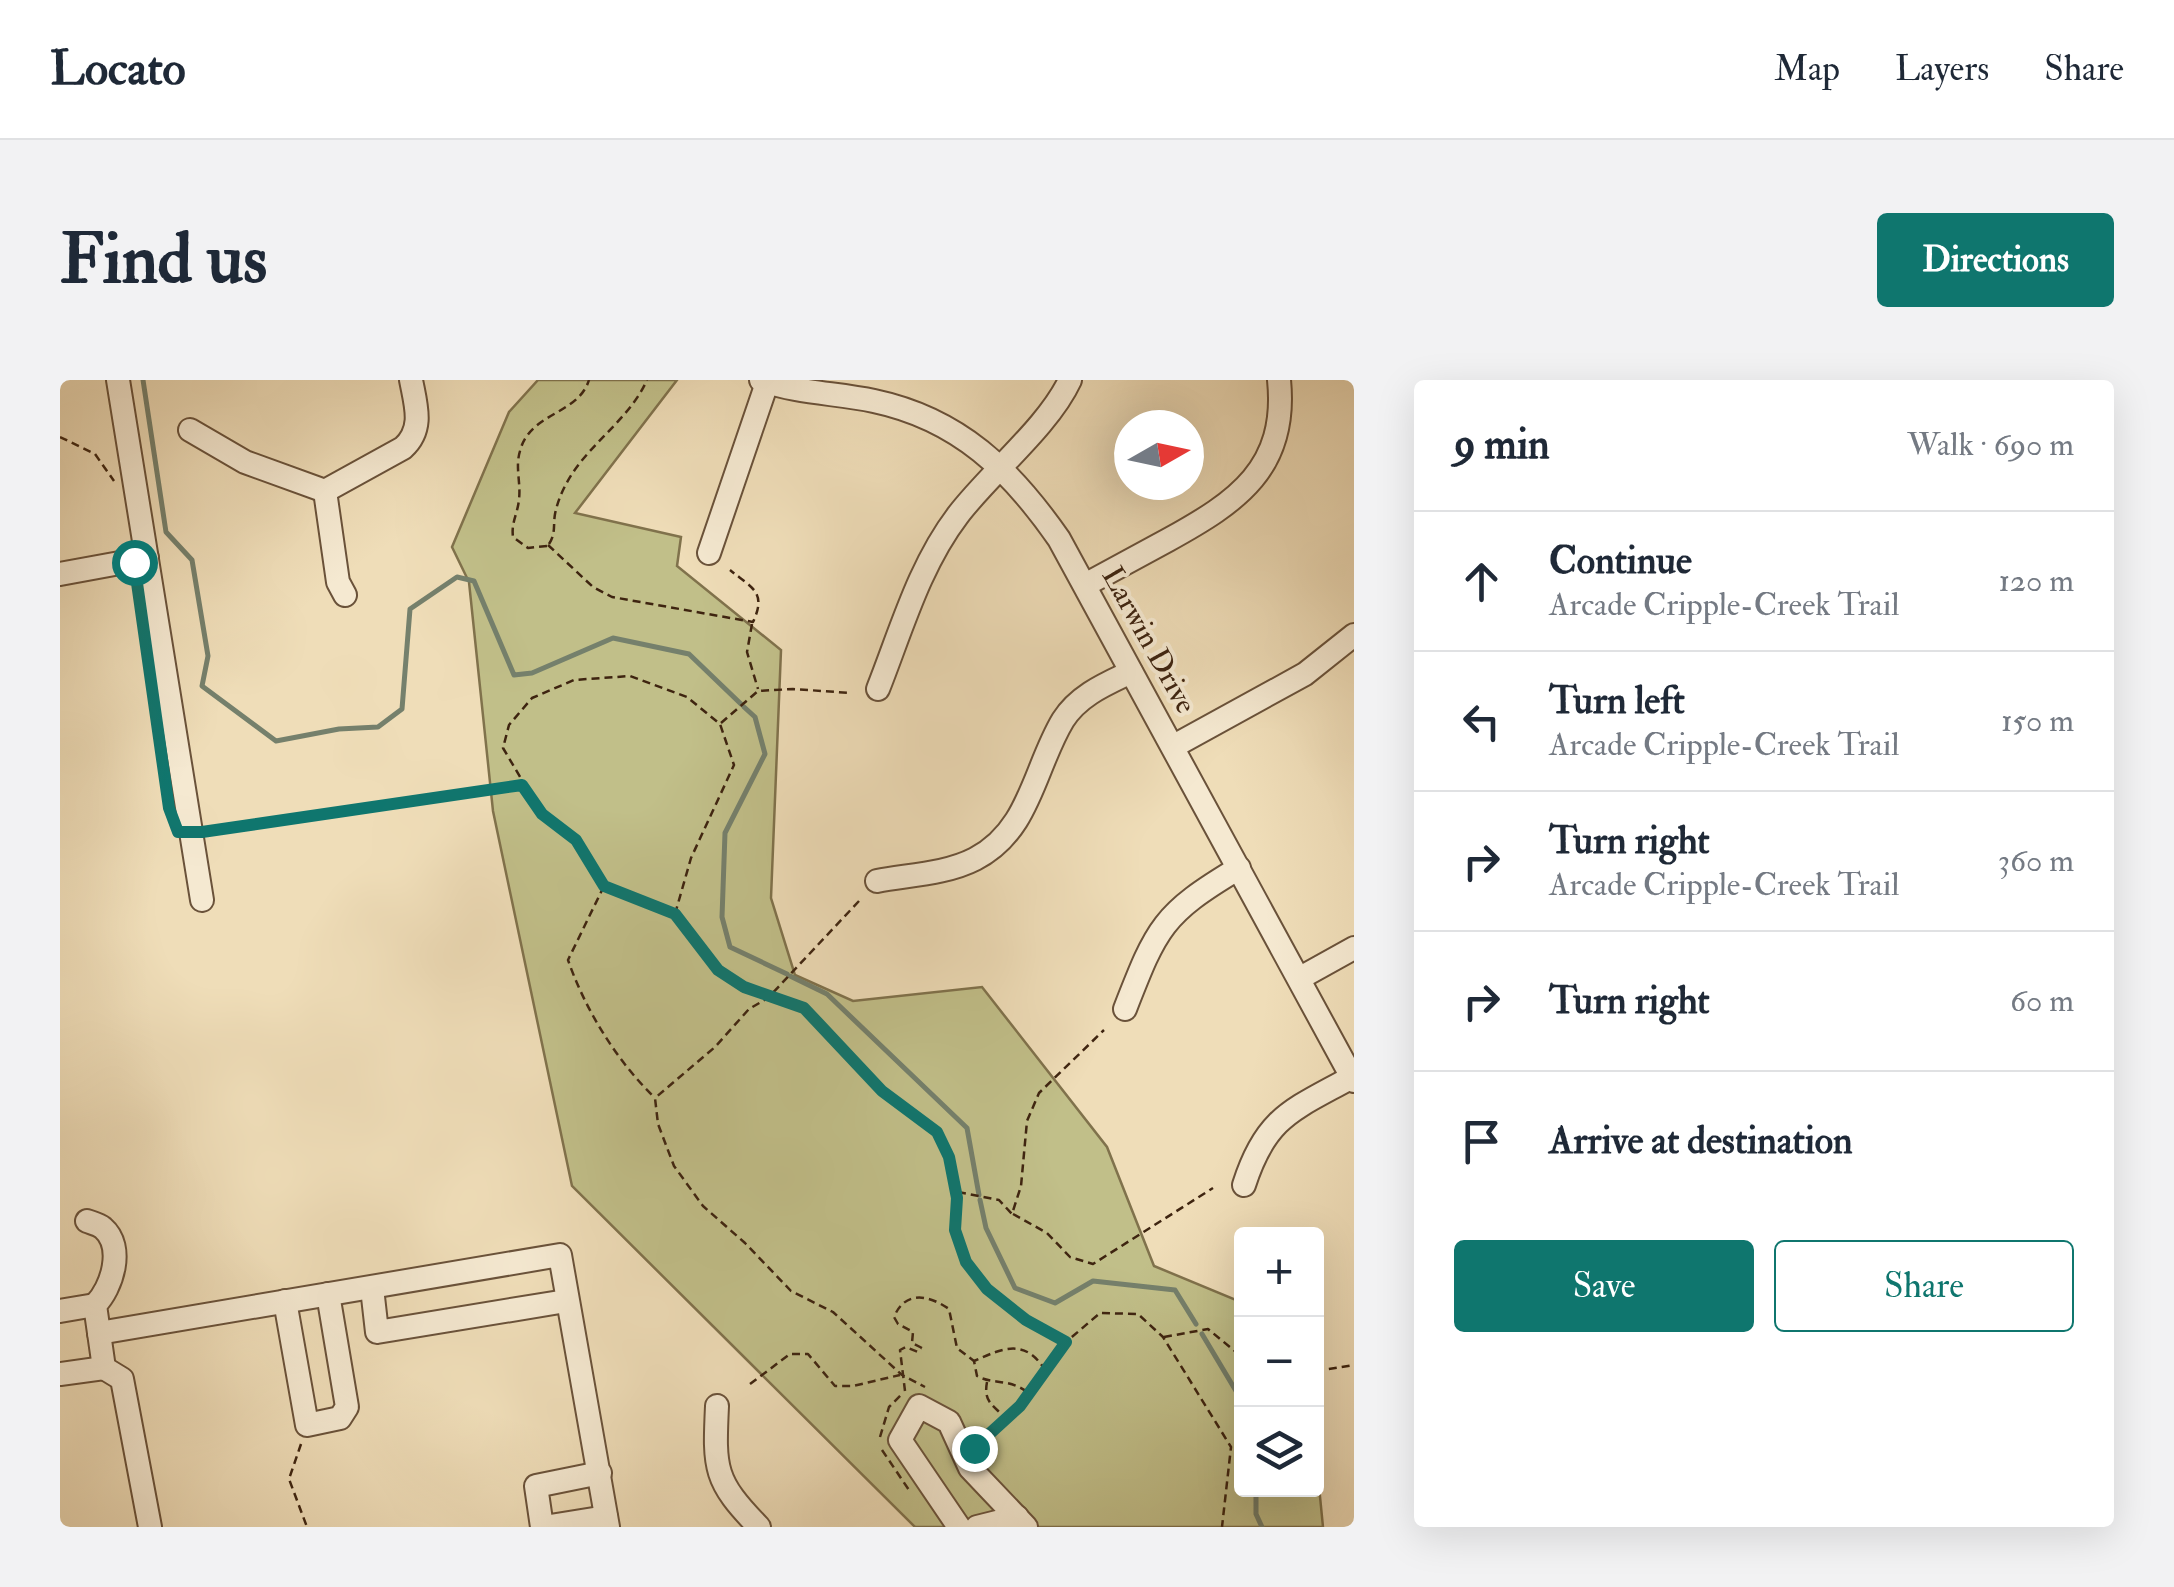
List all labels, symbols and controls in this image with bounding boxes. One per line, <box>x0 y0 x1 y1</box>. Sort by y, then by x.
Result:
text: Locato <box>50 39 186 99</box>
text: Map <box>1774 47 1840 91</box>
text: Layers <box>1895 47 1989 91</box>
text: Share <box>2044 47 2124 91</box>
button: Directions <box>1877 213 2114 307</box>
text: Find us <box>60 216 267 304</box>
north arrow <box>1114 410 1204 500</box>
text: 9 min <box>1454 419 1550 471</box>
text: Walk · 690 m <box>1907 425 2074 465</box>
text: Continue <box>1549 537 1692 585</box>
route start <box>112 540 158 586</box>
icon: ahead <box>1454 554 1509 609</box>
street label: Larwin Drive <box>1094 560 1204 720</box>
text: 120 m <box>1998 561 2074 601</box>
text: Arcade Cripple-Creek Trail <box>1549 585 1899 625</box>
text: Turn left <box>1549 677 1685 725</box>
icon: left <box>1454 694 1509 749</box>
text: 150 m <box>2001 701 2074 741</box>
text: Arcade Cripple-Creek Trail <box>1549 725 1899 765</box>
text: Turn right <box>1549 817 1710 865</box>
icon: right <box>1454 834 1509 889</box>
text: 360 m <box>1998 841 2074 881</box>
text: Arcade Cripple-Creek Trail <box>1549 865 1899 905</box>
icon: right <box>1454 974 1509 1029</box>
text: Turn right <box>1549 977 1710 1025</box>
text: 60 m <box>2010 981 2074 1021</box>
icon: arrive <box>1454 1114 1509 1169</box>
text: Arrive at destination <box>1549 1117 1853 1165</box>
map controls <box>1234 1227 1324 1497</box>
button: + <box>1234 1227 1324 1317</box>
button: Save <box>1454 1240 1754 1332</box>
button: Share <box>1774 1240 2074 1332</box>
button: − <box>1234 1317 1324 1407</box>
button: layers <box>1234 1407 1324 1497</box>
route end <box>952 1426 998 1472</box>

